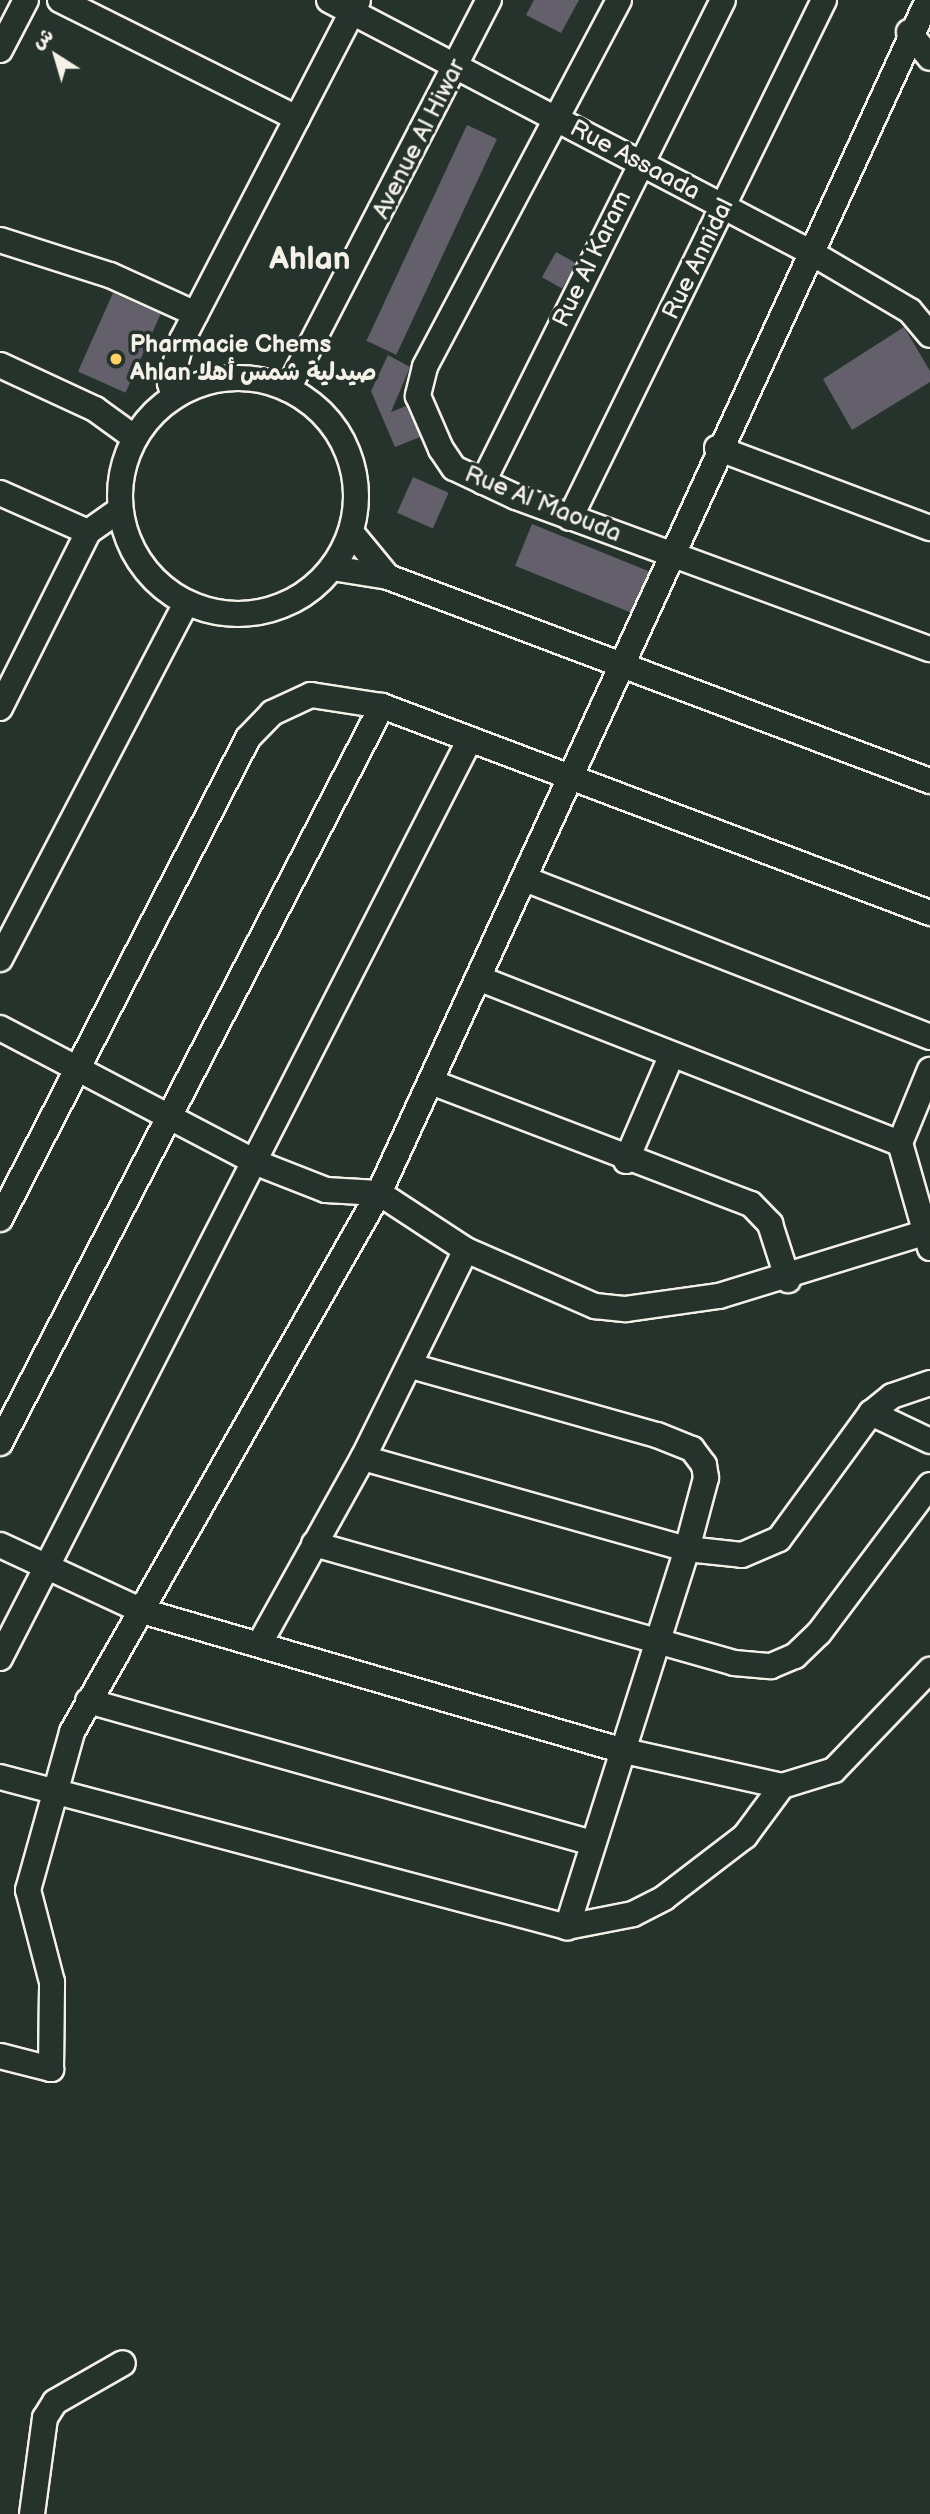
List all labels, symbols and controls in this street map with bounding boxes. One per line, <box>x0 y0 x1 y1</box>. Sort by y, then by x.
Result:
north arrow <box>21 21 91 91</box>
text: ش <box>28 23 58 54</box>
street label: Avenue Al Hiwar <box>366 55 472 223</box>
street label: Rue Assaada <box>565 114 705 206</box>
street label: Rue Al Karam <box>547 186 637 332</box>
street label: Rue Annidal <box>656 194 740 324</box>
district label: Ahlan <box>269 241 351 279</box>
place label: Pharmacie Chems Ahlan صيدلية شمس أهلا <box>130 331 377 387</box>
marker: Pharmacie Chems Ahlan صيدلية شمس أهلا <box>108 351 124 367</box>
street label: Rue Al Maouda <box>461 460 625 548</box>

